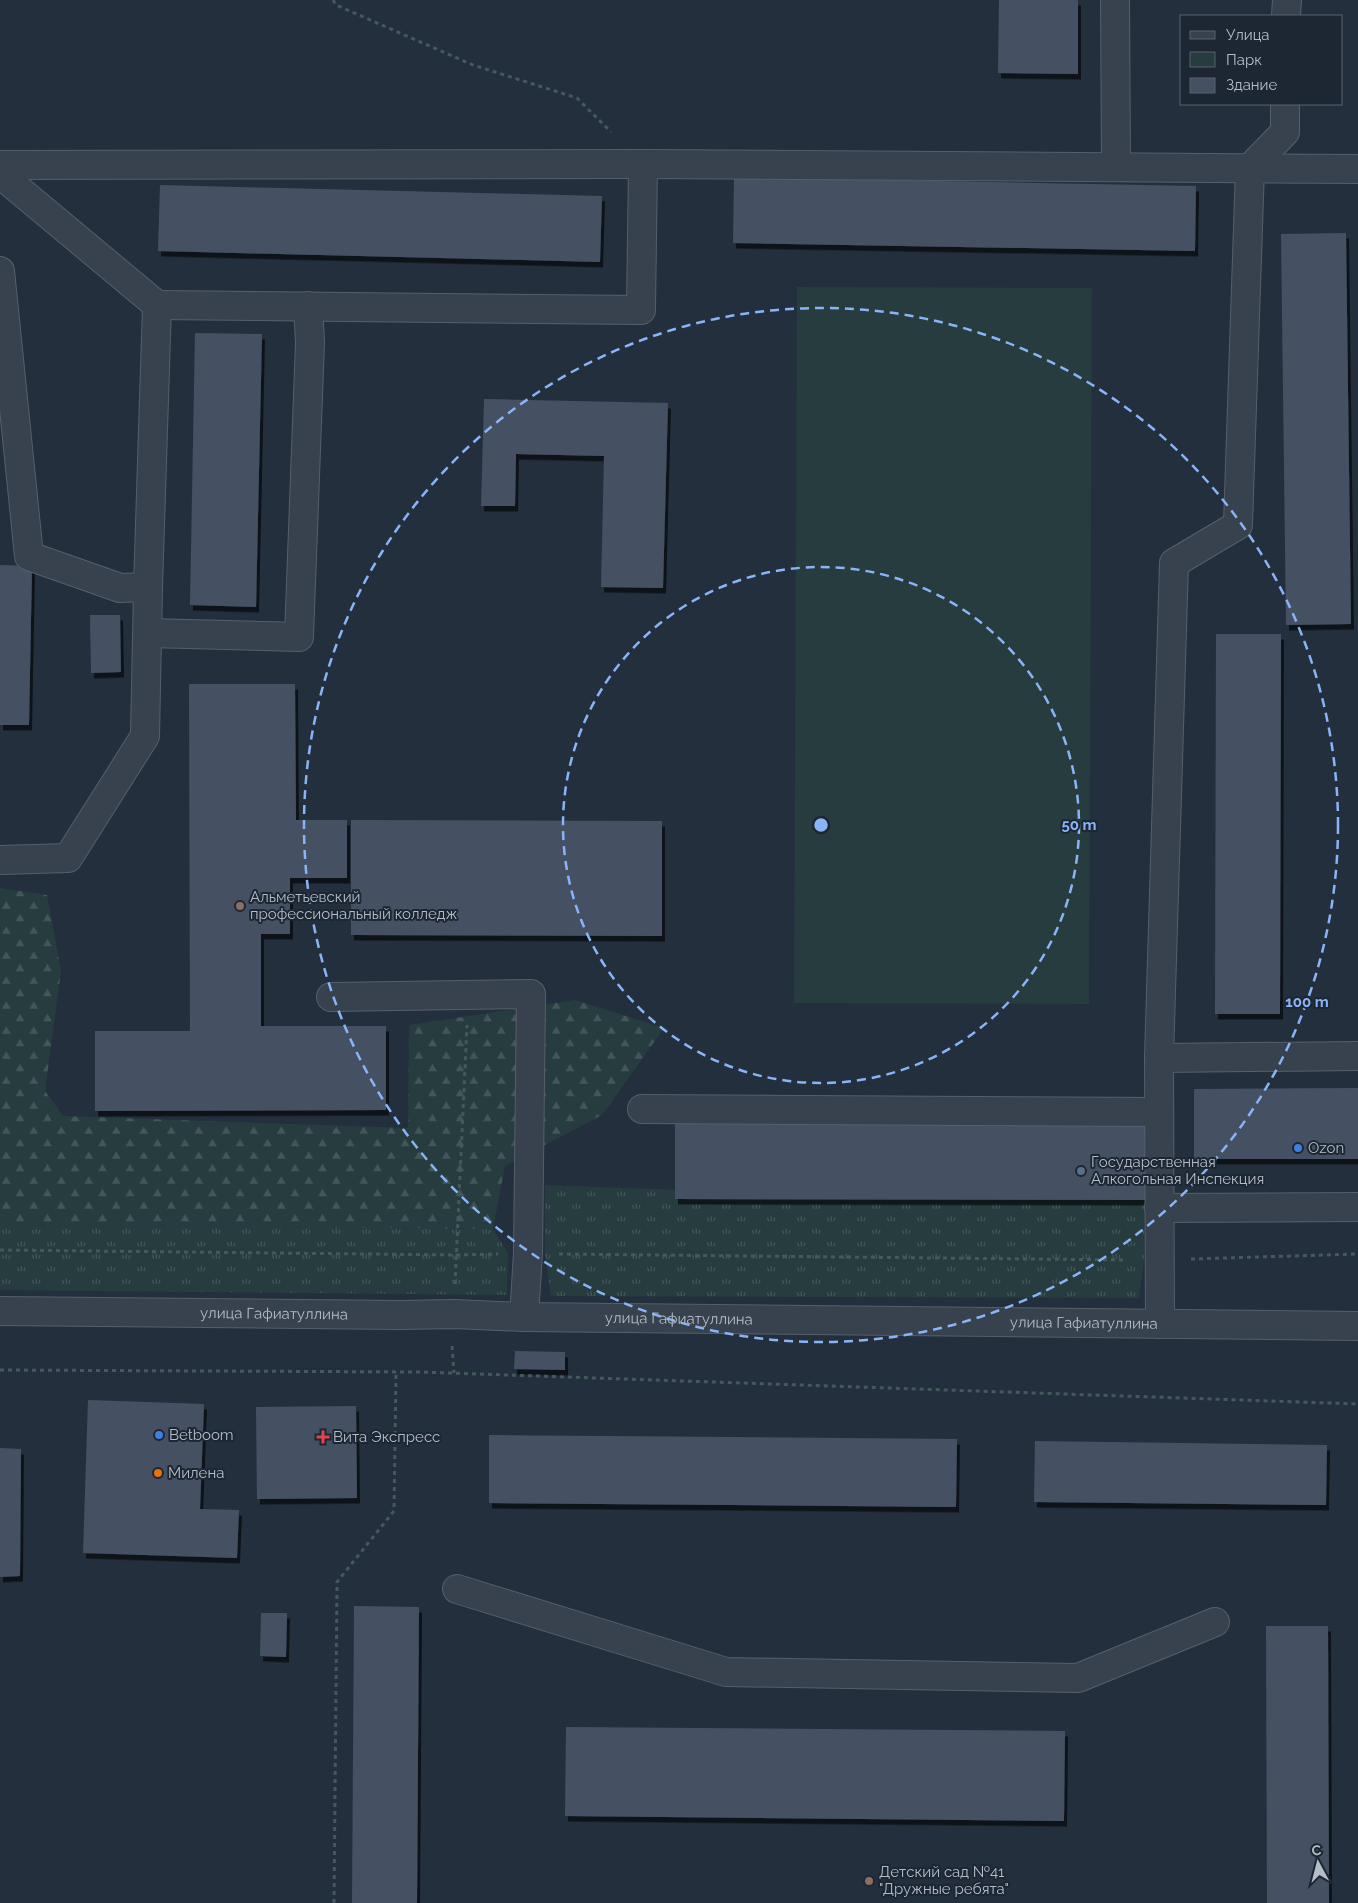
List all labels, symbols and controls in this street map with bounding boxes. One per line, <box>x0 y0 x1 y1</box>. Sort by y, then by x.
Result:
legend <box>1180 15 1343 105</box>
text: Улица <box>1226 26 1270 44</box>
text: Парк <box>1226 51 1262 69</box>
text: Здание <box>1226 76 1278 94</box>
centre of rings <box>812 816 830 834</box>
text: 50 m <box>1061 816 1097 834</box>
place label: Альметьевский профессиональный колледж <box>250 888 458 923</box>
marker: Альметьевский профессиональный колледж <box>234 900 246 912</box>
text: 100 m <box>1285 993 1329 1011</box>
place label: Ozon <box>1308 1139 1344 1157</box>
marker: Ozon <box>1292 1142 1304 1154</box>
place label: Государственная Алкогольная Инспекция <box>1091 1153 1264 1188</box>
marker: Государственная Алкогольная Инспекция <box>1075 1165 1087 1177</box>
street label: улица Гафиатуллина <box>200 1304 348 1323</box>
street label: улица Гафиатуллина <box>605 1309 753 1328</box>
street label: улица Гафиатуллина <box>1010 1313 1158 1333</box>
place label: Betboom <box>169 1426 234 1444</box>
place label: Вита Экспресс <box>333 1428 440 1446</box>
marker: Betboom <box>153 1429 165 1441</box>
marker: Вита Экспресс <box>317 1431 329 1443</box>
place label: Милена <box>168 1464 224 1482</box>
marker: Милена <box>152 1467 164 1479</box>
north arrow <box>1293 1838 1343 1888</box>
text: С <box>1311 1842 1323 1859</box>
place label: Детский сад №41 "Дружные ребята" <box>879 1863 1009 1898</box>
marker: Детский сад №41 "Дружные ребята" <box>863 1875 875 1887</box>

